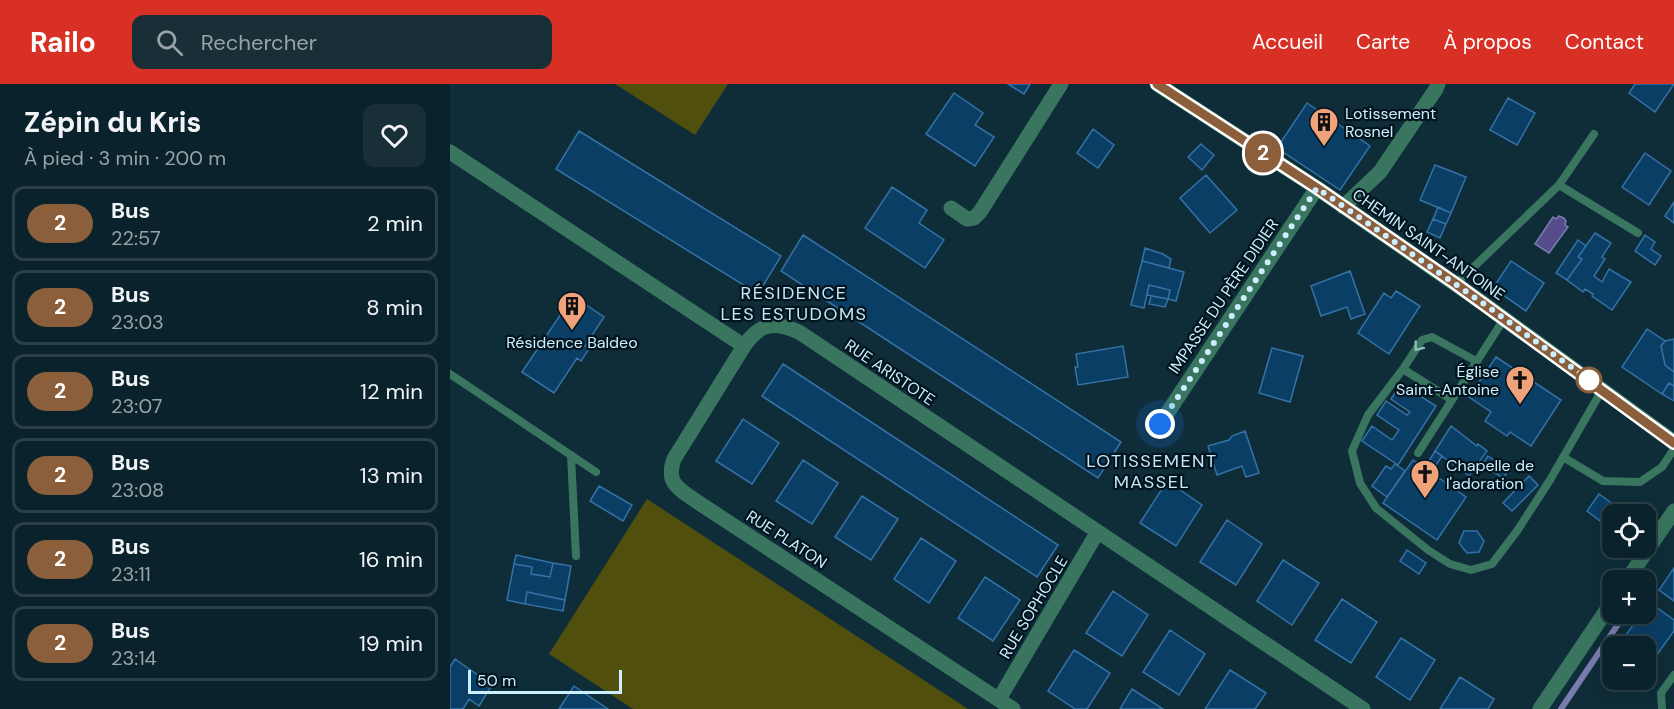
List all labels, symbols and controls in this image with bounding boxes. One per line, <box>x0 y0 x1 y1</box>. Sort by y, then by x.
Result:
search box <box>132 15 552 69</box>
text: Railo <box>30 24 96 61</box>
icon: search <box>153 26 186 59</box>
text: Rechercher <box>201 28 317 57</box>
text: Accueil <box>1252 28 1323 56</box>
text: Carte <box>1356 28 1410 56</box>
text: À propos <box>1443 28 1532 56</box>
text: Contact <box>1565 28 1644 56</box>
place label: Lotissement Rosnel <box>1345 103 1436 142</box>
text: Zépin du Kris <box>24 104 201 141</box>
button: heart <box>363 104 426 167</box>
building icon: Lotissement Rosnel <box>1308 106 1340 148</box>
line badge: 2 <box>1244 134 1282 172</box>
text: 2 <box>1257 139 1269 167</box>
text: À pied · 3 min · 200 m <box>24 145 226 171</box>
street label: CHEMIN SAINT-ANTOINE <box>1348 184 1509 305</box>
text: Bus <box>111 196 150 225</box>
text: 2 <box>54 209 66 237</box>
text: 2 min <box>367 209 423 238</box>
street label: IMPASSE DU PÈRE DIDIER <box>1164 215 1283 378</box>
text: 22:57 <box>111 225 161 251</box>
text: Bus <box>111 280 150 309</box>
district label: RÉSIDENCE LES ESTUDOMS <box>721 281 867 326</box>
building icon: Résidence Baldeo <box>556 290 588 332</box>
text: 2 <box>54 293 66 321</box>
text: 8 min <box>366 293 423 322</box>
text: 23:03 <box>111 309 164 335</box>
place label: Résidence Baldeo <box>506 332 638 353</box>
street label: RUE ARISTOTE <box>841 335 939 410</box>
one-way arrow <box>1414 340 1425 351</box>
place label: Église Saint-Antoine <box>1396 361 1499 400</box>
text: Bus <box>111 364 150 393</box>
church icon: Église Saint-Antoine <box>1504 364 1536 406</box>
unlabelled marker <box>1576 367 1602 393</box>
text: 2 <box>54 377 66 405</box>
text: 12 min <box>360 377 423 406</box>
text: 23:07 <box>111 393 162 419</box>
your location <box>1145 409 1175 439</box>
text: Bus <box>111 448 150 477</box>
district label: LOTISSEMENT MASSEL <box>1086 449 1218 494</box>
place label: Chapelle de l'adoration <box>1446 455 1534 494</box>
church icon: Chapelle de l'adoration <box>1409 458 1441 500</box>
text: 2 <box>54 461 66 489</box>
text: 13 min <box>360 461 423 490</box>
text: 23:08 <box>111 477 164 503</box>
map controls <box>1602 504 1656 690</box>
button: locate <box>1602 504 1656 558</box>
street label: RUE PLATON <box>742 506 831 573</box>
text: Bus <box>111 532 150 561</box>
text: 2 <box>54 545 66 573</box>
text: 16 min <box>359 545 423 574</box>
street label: RUE SOPHOCLE <box>994 552 1072 663</box>
text: 23:11 <box>111 561 151 587</box>
button: + <box>1602 570 1656 624</box>
text: Bus <box>111 616 150 645</box>
text: 2 <box>54 629 66 657</box>
text: 19 min <box>359 629 423 658</box>
button: − <box>1602 636 1656 690</box>
text: 23:14 <box>111 645 157 671</box>
scale bar <box>468 667 622 694</box>
text: 50 m <box>477 670 516 691</box>

